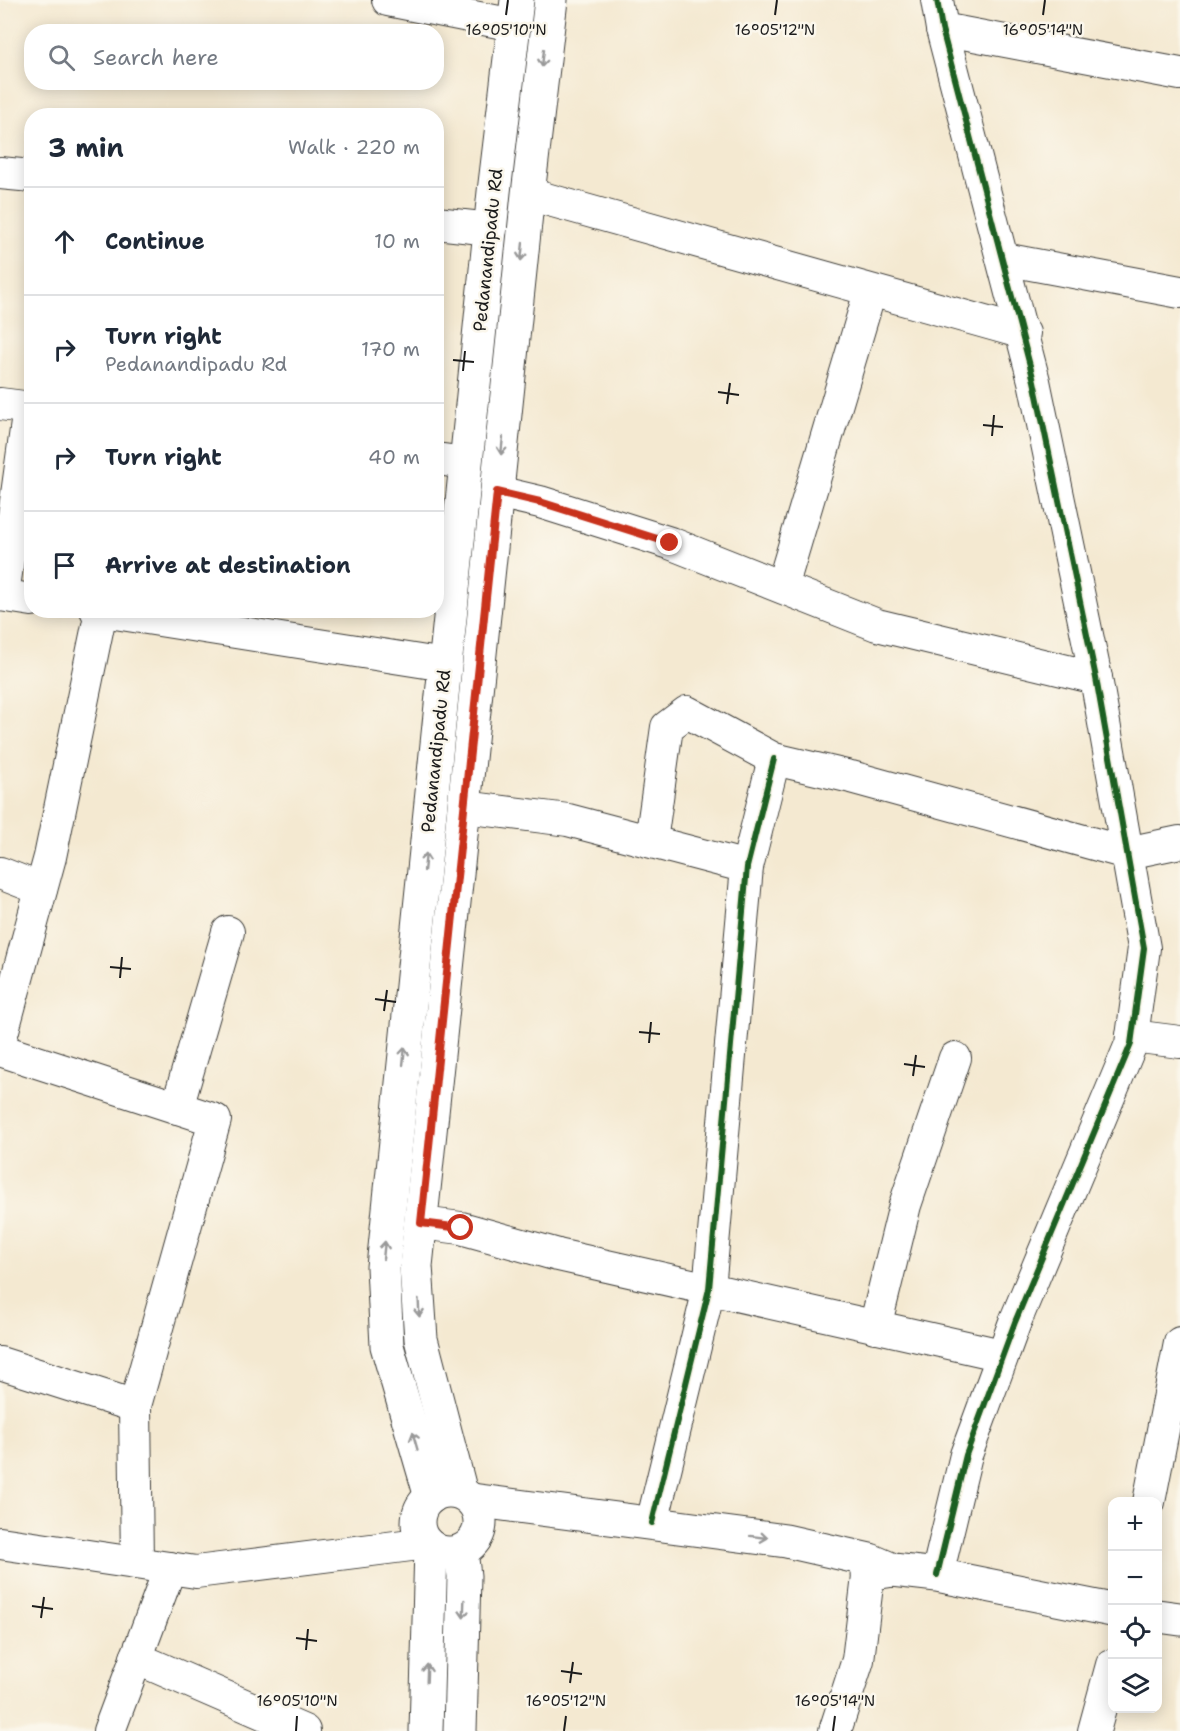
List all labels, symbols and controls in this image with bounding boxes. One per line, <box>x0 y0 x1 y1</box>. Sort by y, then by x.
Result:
text: 16°05'10"N <box>465 20 547 40</box>
text: 16°05'12"N <box>735 20 815 40</box>
text: 16°05'14"N <box>1003 20 1083 40</box>
search box <box>24 24 444 90</box>
icon: search <box>45 41 78 74</box>
text: Search here <box>93 43 219 72</box>
one-way arrow <box>538 48 549 67</box>
text: 3 min <box>48 130 124 165</box>
text: Walk · 220 m <box>288 134 420 160</box>
street label: Pedanandipadu Rd <box>467 167 509 333</box>
icon: ahead <box>48 225 81 258</box>
text: Continue <box>105 227 205 256</box>
text: 10 m <box>374 228 420 254</box>
one-way arrow <box>516 241 527 261</box>
text: Turn right <box>105 322 222 351</box>
icon: right <box>48 333 81 366</box>
text: 170 m <box>361 336 420 362</box>
text: Pedanandipadu Rd <box>105 351 287 377</box>
one-way arrow <box>496 435 507 455</box>
icon: right <box>48 441 81 474</box>
text: Turn right <box>105 443 222 472</box>
text: 40 m <box>368 444 420 470</box>
route end <box>656 529 682 555</box>
icon: arrive <box>48 549 81 582</box>
text: Arrive at destination <box>105 551 351 580</box>
street label: Pedanandipadu Rd <box>415 668 457 834</box>
one-way arrow <box>420 853 431 873</box>
one-way arrow <box>399 1047 410 1067</box>
route start <box>447 1214 473 1240</box>
one-way arrow <box>379 1241 390 1261</box>
one-way arrow <box>413 1298 424 1318</box>
one-way arrow <box>409 1432 420 1451</box>
map controls <box>1108 1497 1162 1713</box>
button: + <box>1108 1497 1162 1551</box>
one-way arrow <box>749 1532 769 1543</box>
button: − <box>1108 1551 1162 1605</box>
one-way arrow <box>458 1598 469 1618</box>
button: locate <box>1108 1605 1162 1659</box>
button: layers <box>1108 1659 1162 1713</box>
one-way arrow <box>422 1663 433 1683</box>
text: 16°05'10"N <box>256 1691 338 1711</box>
text: 16°05'12"N <box>526 1691 606 1711</box>
text: 16°05'14"N <box>795 1691 875 1711</box>

